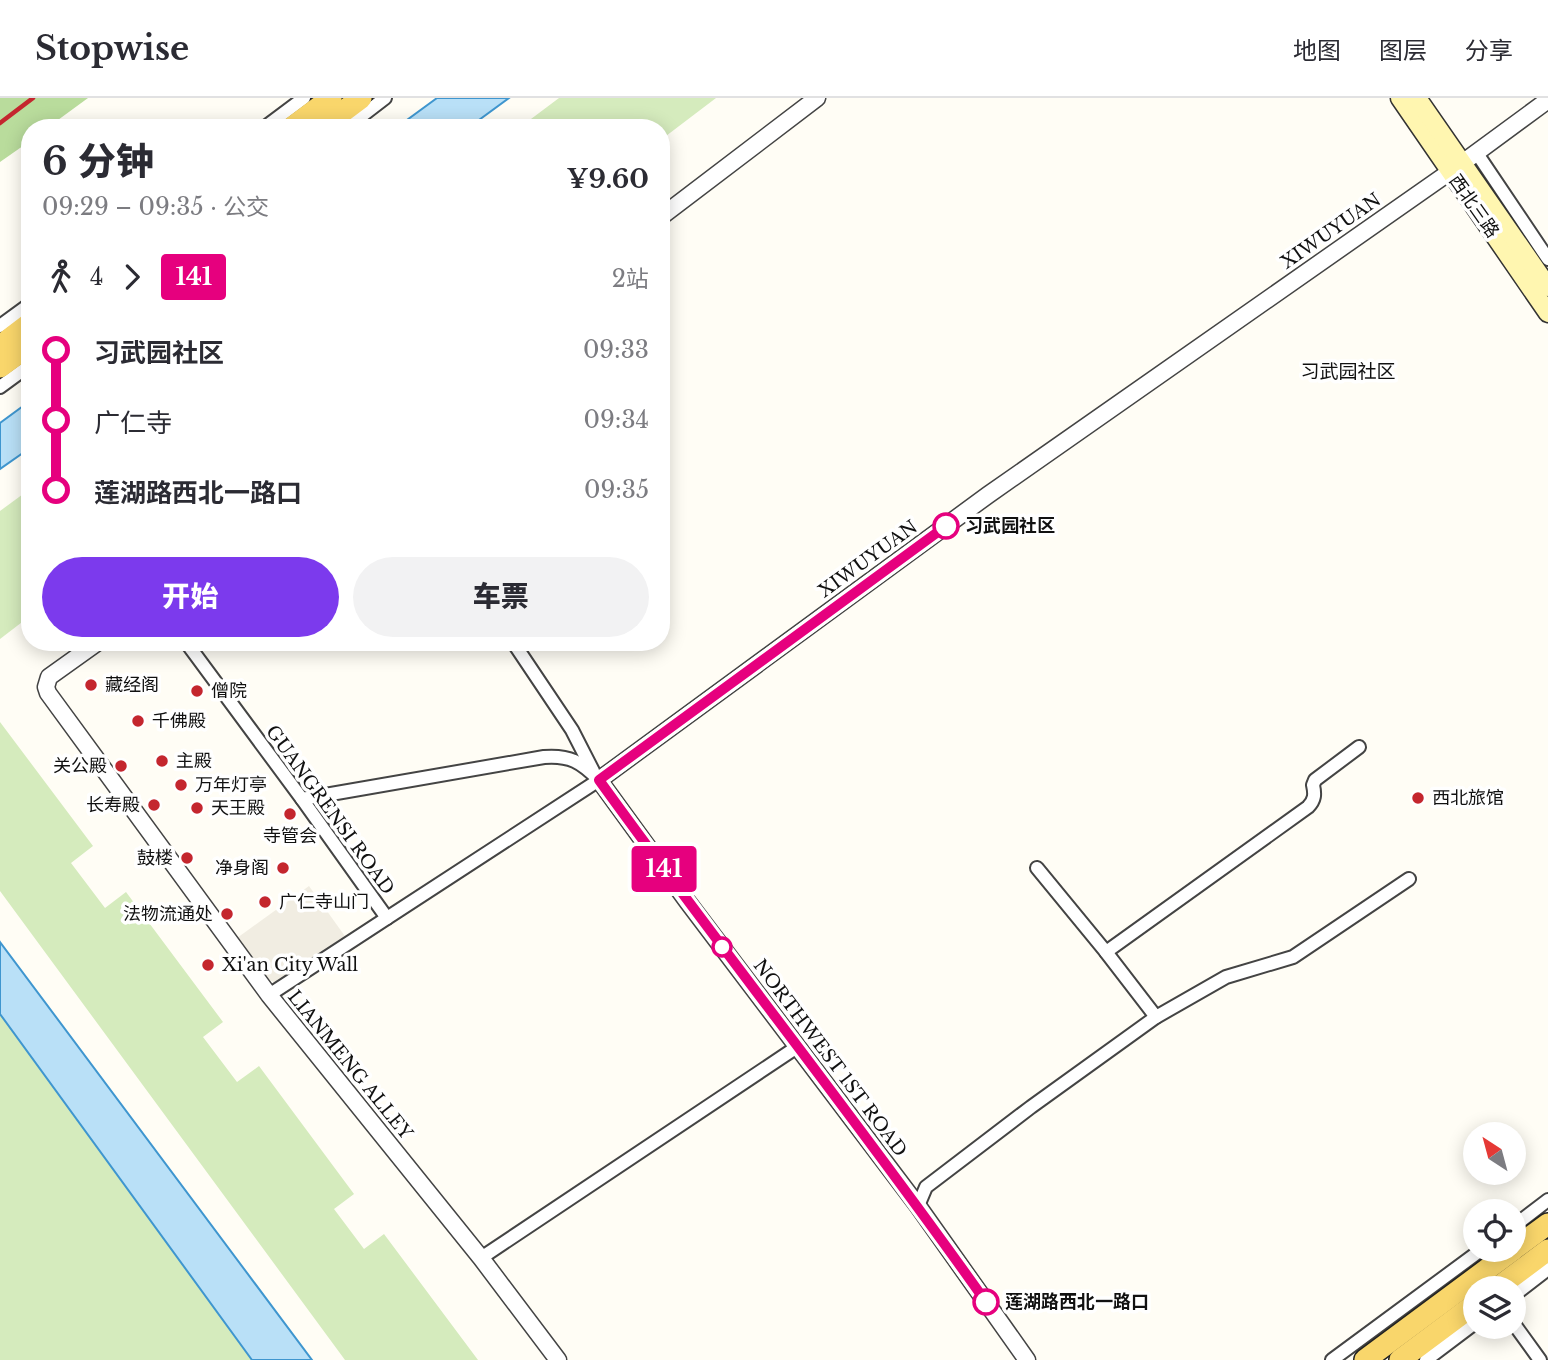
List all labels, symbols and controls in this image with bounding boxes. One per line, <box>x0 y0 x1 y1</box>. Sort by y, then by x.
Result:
text: Stopwise <box>35 28 189 69</box>
text: 地图 <box>1293 36 1341 65</box>
text: 图层 <box>1379 36 1427 65</box>
text: 分享 <box>1465 36 1513 65</box>
text: 6 分钟 <box>42 138 154 185</box>
text: ¥9.60 <box>566 163 649 195</box>
street label: 西北三路 <box>1444 170 1504 242</box>
street label: XIWUYUAN <box>1277 188 1385 274</box>
text: 09:29 – 09:35 · 公交 <box>42 193 269 221</box>
icon: walk <box>42 258 80 296</box>
icon: forward <box>113 258 151 296</box>
text: 141 <box>175 262 212 291</box>
text: 4 <box>90 263 103 291</box>
text: 2站 <box>612 265 649 293</box>
text: 09:33 <box>583 336 649 364</box>
text: 习武园社区 <box>94 337 224 369</box>
district label: 习武园社区 <box>1300 360 1396 383</box>
text: 09:34 <box>584 406 649 434</box>
text: 广仁寺 <box>94 407 172 439</box>
text: 09:35 <box>584 476 649 504</box>
text: 莲湖路西北一路口 <box>94 477 302 509</box>
marker: 习武园社区 <box>933 513 959 539</box>
place label: 习武园社区 <box>965 515 1055 537</box>
street label: XIWUYUAN <box>814 516 922 602</box>
button: 开始 <box>42 557 339 637</box>
button: 车票 <box>353 557 649 637</box>
place label: 藏经阁 <box>105 674 159 696</box>
marker: 藏经阁 <box>83 677 99 693</box>
place label: 僧院 <box>211 680 247 702</box>
marker: 僧院 <box>189 683 205 699</box>
place label: 千佛殿 <box>152 710 206 732</box>
marker: 千佛殿 <box>130 713 146 729</box>
street label: GUANGRENSI ROAD <box>261 721 399 899</box>
place label: 主殿 <box>176 750 212 772</box>
marker: 主殿 <box>154 753 170 769</box>
place label: 关公殿 <box>53 755 107 777</box>
marker: 关公殿 <box>113 758 129 774</box>
place label: 万年灯亭 <box>195 774 267 796</box>
marker: 万年灯亭 <box>173 777 189 793</box>
place label: 西北旅馆 <box>1432 787 1504 809</box>
marker: 西北旅馆 <box>1410 790 1426 806</box>
place label: 长寿殿 <box>86 794 140 816</box>
marker: 长寿殿 <box>146 797 162 813</box>
place label: 天王殿 <box>211 797 265 819</box>
marker: 天王殿 <box>189 800 205 816</box>
marker: 寺管会 <box>282 806 298 822</box>
place label: 寺管会 <box>263 825 317 847</box>
line badge: 141 <box>624 846 704 892</box>
place label: 鼓楼 <box>137 847 173 869</box>
marker: 鼓楼 <box>179 850 195 866</box>
text: 141 <box>646 854 682 883</box>
place label: 净身阁 <box>215 857 269 879</box>
marker: 净身阁 <box>275 860 291 876</box>
place label: 广仁寺山门 <box>279 891 369 913</box>
marker: 广仁寺山门 <box>257 894 273 910</box>
place label: 法物流通处 <box>123 903 213 925</box>
marker: 法物流通处 <box>219 906 235 922</box>
unlabelled marker <box>712 937 732 957</box>
place label: Xi'an City Wall <box>222 954 358 976</box>
street label: NORTHWEST 1ST ROAD <box>749 955 911 1161</box>
marker: Xi'an City Wall <box>200 957 216 973</box>
street label: LIANMENG ALLEY <box>283 986 417 1145</box>
north arrow <box>1463 1122 1526 1185</box>
map controls <box>1463 1122 1526 1339</box>
button: locate <box>1463 1199 1526 1262</box>
button: layers <box>1463 1276 1526 1339</box>
marker: 莲湖路西北一路口 <box>973 1289 999 1315</box>
place label: 莲湖路西北一路口 <box>1005 1291 1149 1313</box>

